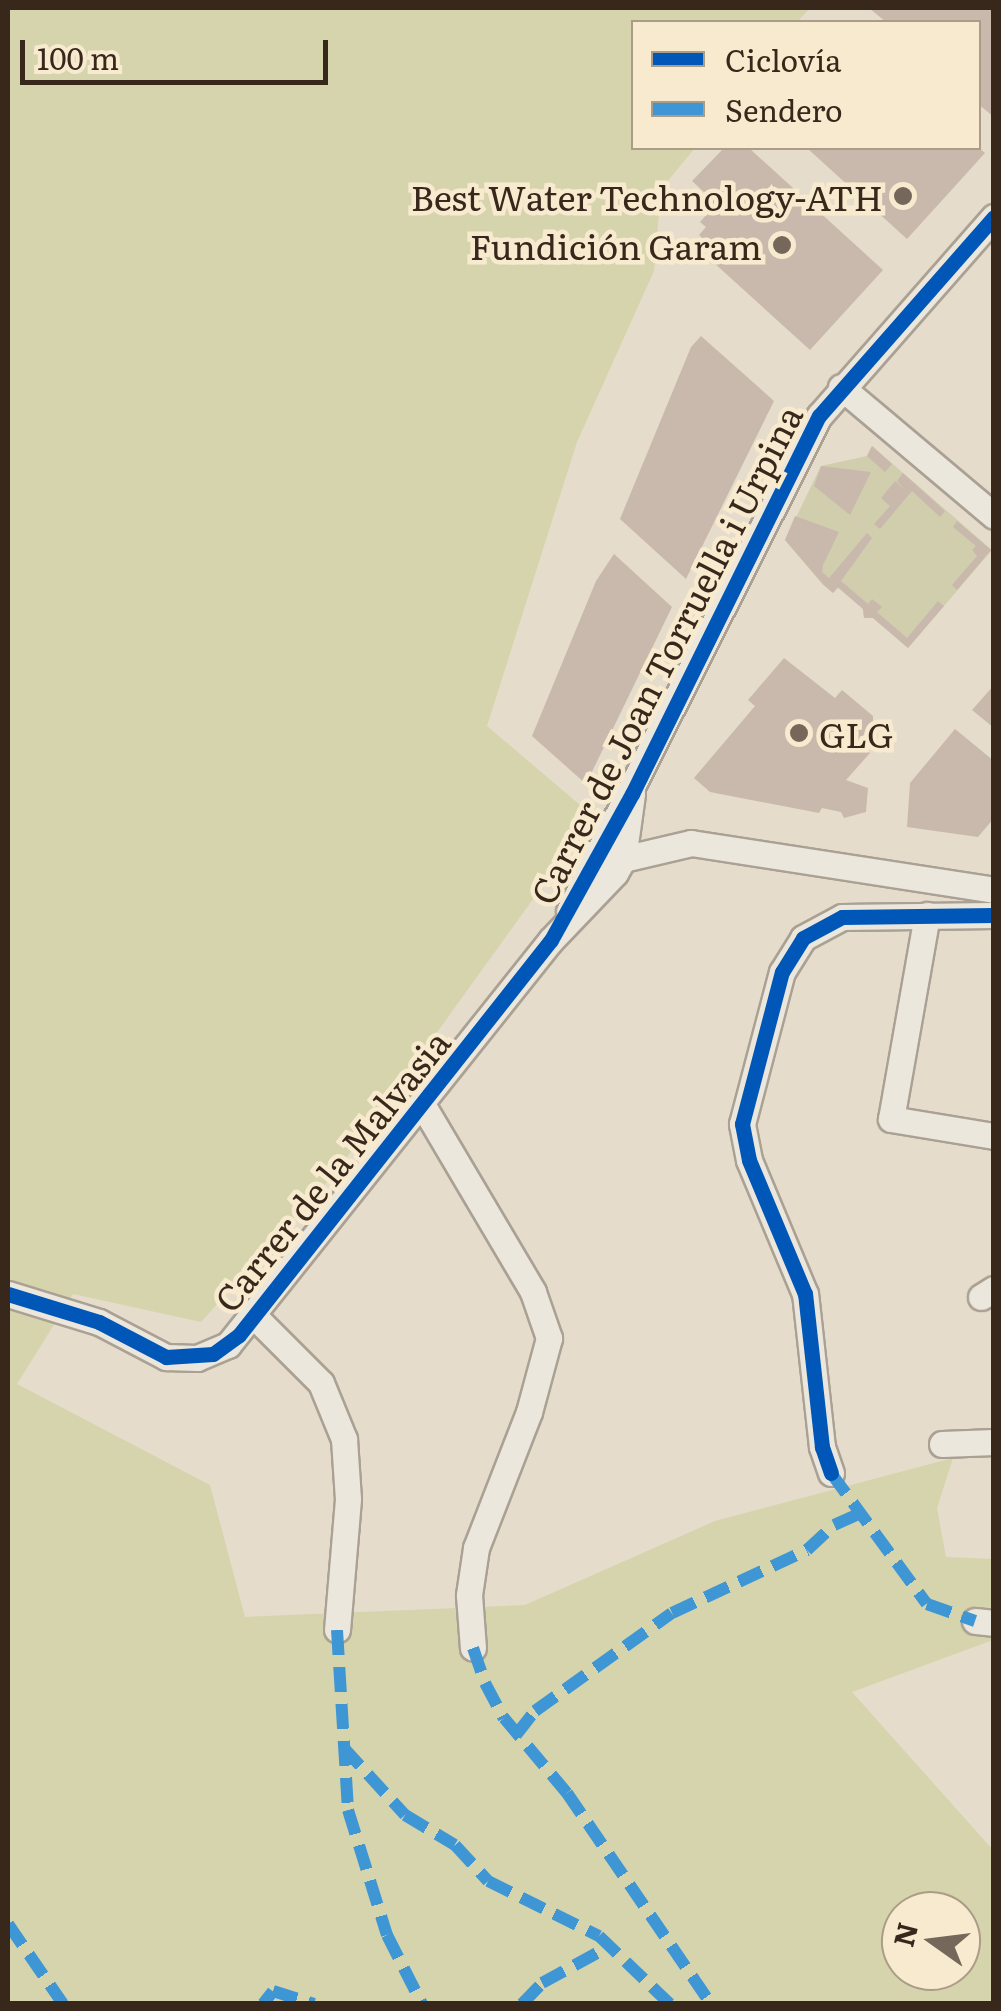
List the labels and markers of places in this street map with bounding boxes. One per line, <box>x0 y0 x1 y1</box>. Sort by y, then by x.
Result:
place label: Best Water Technology-ATH <box>411 175 883 217</box>
marker: Best Water Technology-ATH <box>892 185 914 207</box>
place label: Fundición Garam <box>470 224 762 266</box>
marker: Fundición Garam <box>771 234 793 256</box>
place label: GLG <box>819 712 893 754</box>
marker: GLG <box>788 722 810 744</box>

